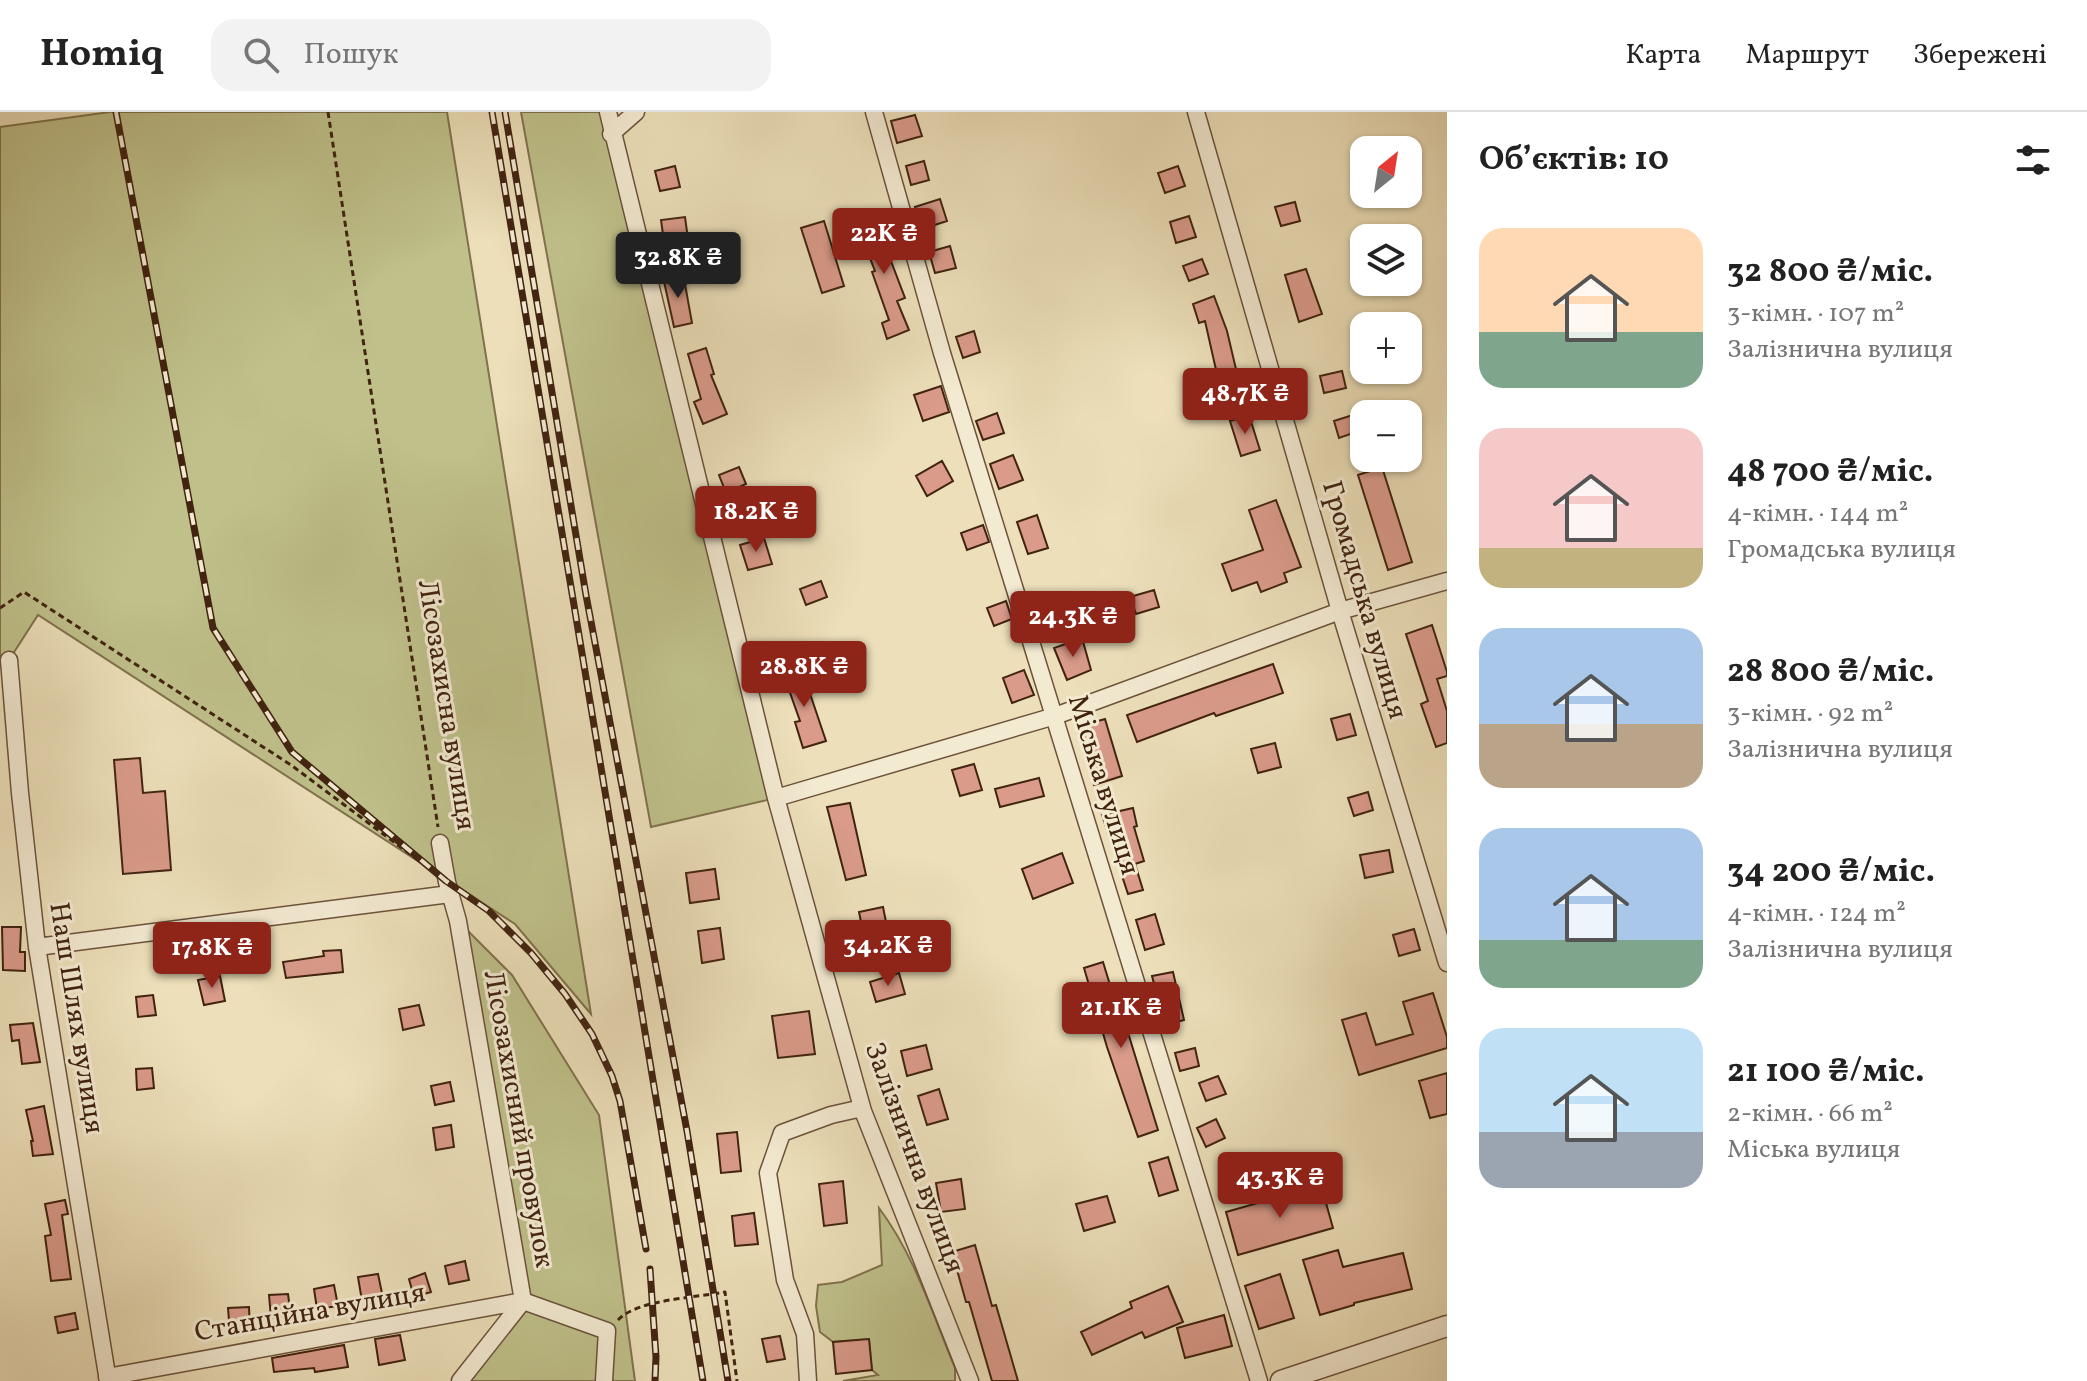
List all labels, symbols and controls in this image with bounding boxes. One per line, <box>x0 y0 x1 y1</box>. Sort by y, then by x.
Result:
search box <box>211 19 771 91</box>
text: Homiq <box>40 29 163 82</box>
icon: search <box>239 33 283 77</box>
text: Пошук <box>303 34 399 76</box>
text: Карта <box>1626 36 1701 75</box>
text: Маршрут <box>1745 36 1869 75</box>
text: Збережені <box>1913 36 2047 75</box>
north arrow <box>1350 136 1422 208</box>
map controls <box>1350 136 1422 472</box>
text: Об’єктів: 10 <box>1479 137 1669 184</box>
icon: filters <box>2011 138 2055 182</box>
pin: 22K ₴ <box>828 208 940 276</box>
text: 22K ₴ <box>850 216 918 252</box>
button: layers <box>1350 224 1422 296</box>
pin: 32.8K ₴ <box>604 232 752 300</box>
text: 32.8K ₴ <box>634 240 722 276</box>
text: 32 800 ₴/міс. <box>1727 249 1933 296</box>
icon: home <box>1543 260 1639 356</box>
text: 3-кімн. · 107 m² <box>1727 296 1904 332</box>
button: + <box>1350 312 1422 384</box>
text: Залізнична вулиця <box>1727 332 1953 368</box>
pin: 48.7K ₴ <box>1171 368 1319 436</box>
text: 48.7K ₴ <box>1201 376 1289 412</box>
button: − <box>1350 400 1422 472</box>
text: 48 700 ₴/міс. <box>1727 449 1933 496</box>
icon: home <box>1543 460 1639 556</box>
street label: Громадська вулиця <box>1311 476 1417 724</box>
pin: 18.2K ₴ <box>682 486 830 554</box>
text: 18.2K ₴ <box>713 494 799 530</box>
text: 4-кімн. · 144 m² <box>1727 496 1908 532</box>
text: Громадська вулиця <box>1727 532 1956 568</box>
street label: Лісозахисна вулиця <box>407 577 485 833</box>
pin: 24.3K ₴ <box>999 591 1147 659</box>
text: 24.3K ₴ <box>1028 599 1118 635</box>
pin: 28.8K ₴ <box>730 641 878 709</box>
text: 28.8K ₴ <box>759 649 849 685</box>
text: 28 800 ₴/міс. <box>1727 649 1934 696</box>
icon: home <box>1543 660 1639 756</box>
street label: Міська вулиця <box>1057 690 1149 880</box>
text: 3-кімн. · 92 m² <box>1727 696 1893 732</box>
text: Залізнична вулиця <box>1727 732 1953 768</box>
text: 34 200 ₴/міс. <box>1727 849 1935 896</box>
icon: home <box>1543 860 1639 956</box>
text: 4-кімн. · 124 m² <box>1727 896 1906 932</box>
street label: Наш Шлях вулиця <box>38 899 114 1137</box>
pin: 34.2K ₴ <box>814 920 962 988</box>
pin: 17.8K ₴ <box>138 922 286 990</box>
text: 34.2K ₴ <box>843 928 933 964</box>
text: 17.8K ₴ <box>171 930 253 966</box>
text: Залізнична вулиця <box>1727 932 1953 968</box>
street label: Лісозахисний провулок <box>473 967 563 1271</box>
pin: 21.1K ₴ <box>1047 982 1195 1050</box>
text: 21.1K ₴ <box>1080 990 1162 1026</box>
street label: Залізнична вулиця <box>854 1037 974 1279</box>
text: 21 100 ₴/міс. <box>1727 1049 1925 1096</box>
icon: home <box>1543 1060 1639 1156</box>
text: 2-кімн. · 66 m² <box>1727 1096 1893 1132</box>
text: Міська вулиця <box>1727 1132 1900 1168</box>
pin: 43.3K ₴ <box>1206 1152 1354 1220</box>
text: 43.3K ₴ <box>1236 1160 1324 1196</box>
street label: Станційна вулиця <box>192 1274 428 1352</box>

